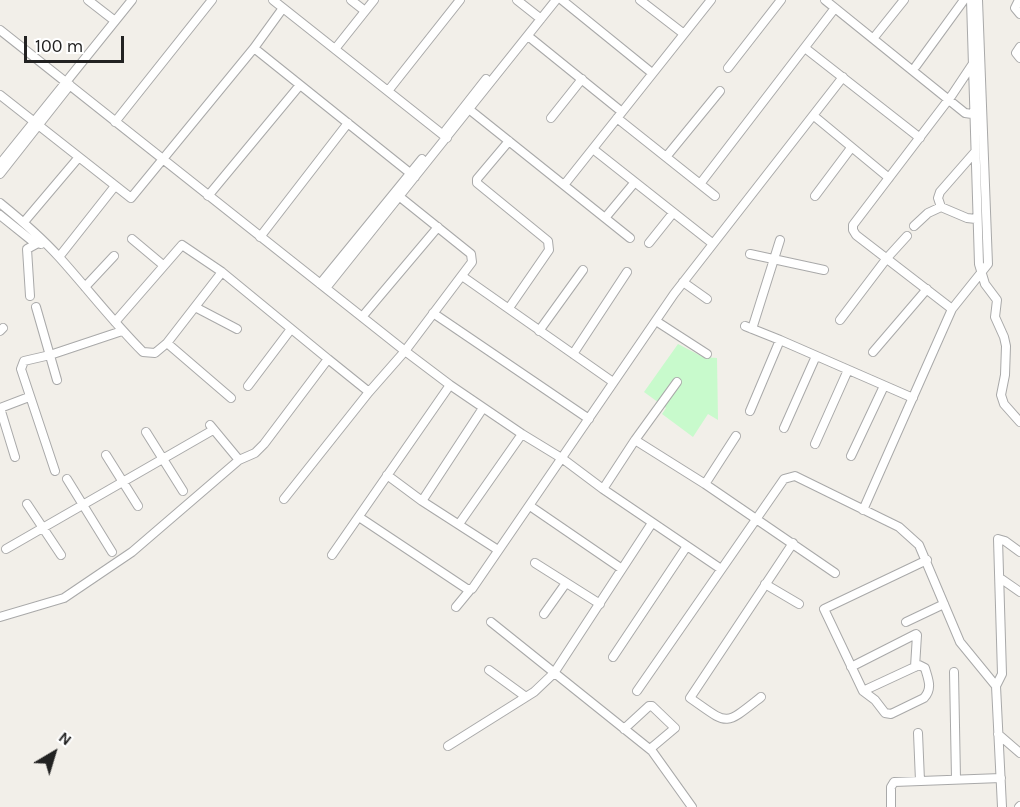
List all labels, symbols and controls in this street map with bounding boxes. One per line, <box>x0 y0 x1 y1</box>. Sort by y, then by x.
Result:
scale bar <box>27 24 128 62</box>
text: 100 m <box>35 35 83 57</box>
north arrow <box>24 723 84 783</box>
text: N <box>55 727 76 749</box>

